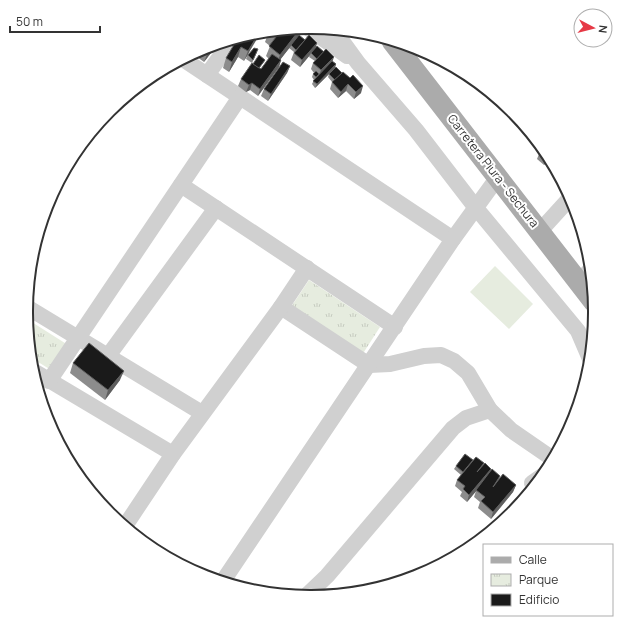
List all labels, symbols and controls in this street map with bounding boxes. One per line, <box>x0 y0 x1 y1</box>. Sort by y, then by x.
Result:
scale bar <box>10 8 100 34</box>
north arrow <box>573 8 613 48</box>
text: 50 m <box>16 13 43 30</box>
text: N <box>595 24 611 34</box>
street label: Carretera Piura - Sechura <box>444 111 543 231</box>
legend <box>483 544 613 616</box>
text: Calle <box>519 551 547 568</box>
text: Parque <box>519 571 558 588</box>
text: Edificio <box>519 591 559 608</box>

